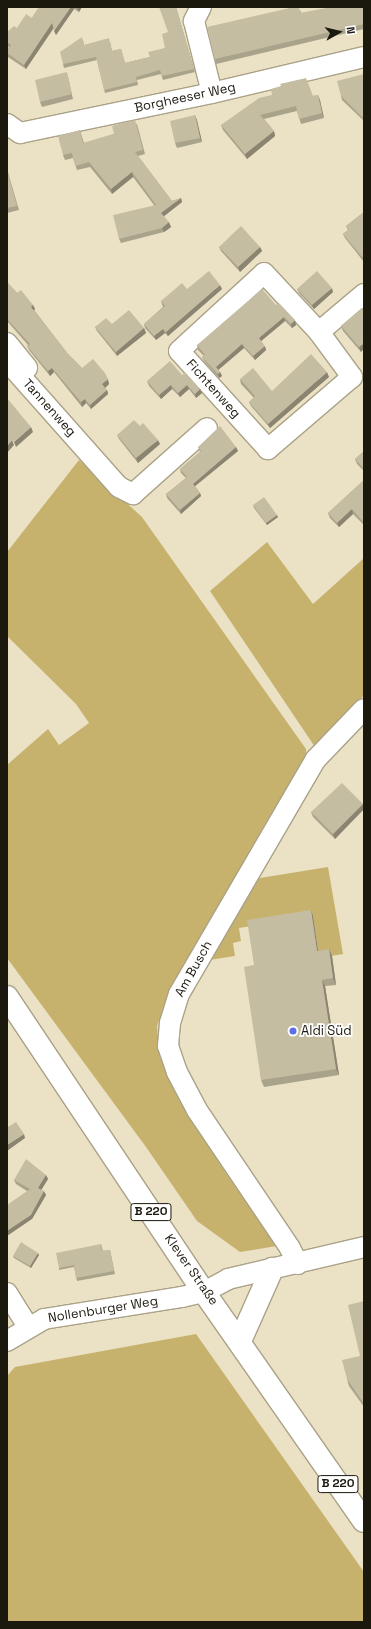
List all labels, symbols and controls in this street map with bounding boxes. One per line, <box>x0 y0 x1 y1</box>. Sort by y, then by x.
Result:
north arrow <box>319 12 359 52</box>
text: N <box>343 26 358 35</box>
street label: Borgheeser Weg <box>133 80 237 116</box>
street label: Fichtenweg <box>183 356 243 422</box>
street label: Tannenweg <box>19 376 79 440</box>
street label: Am Busch <box>172 938 216 1000</box>
place label: Aldi Süd <box>301 1023 352 1039</box>
marker: Aldi Süd <box>288 1026 298 1036</box>
road number: B 220 <box>130 1202 172 1222</box>
street label: Klever Straße <box>161 1231 221 1309</box>
street label: Nollenburger Weg <box>47 1294 159 1326</box>
road number: B 220 <box>317 1474 359 1494</box>

